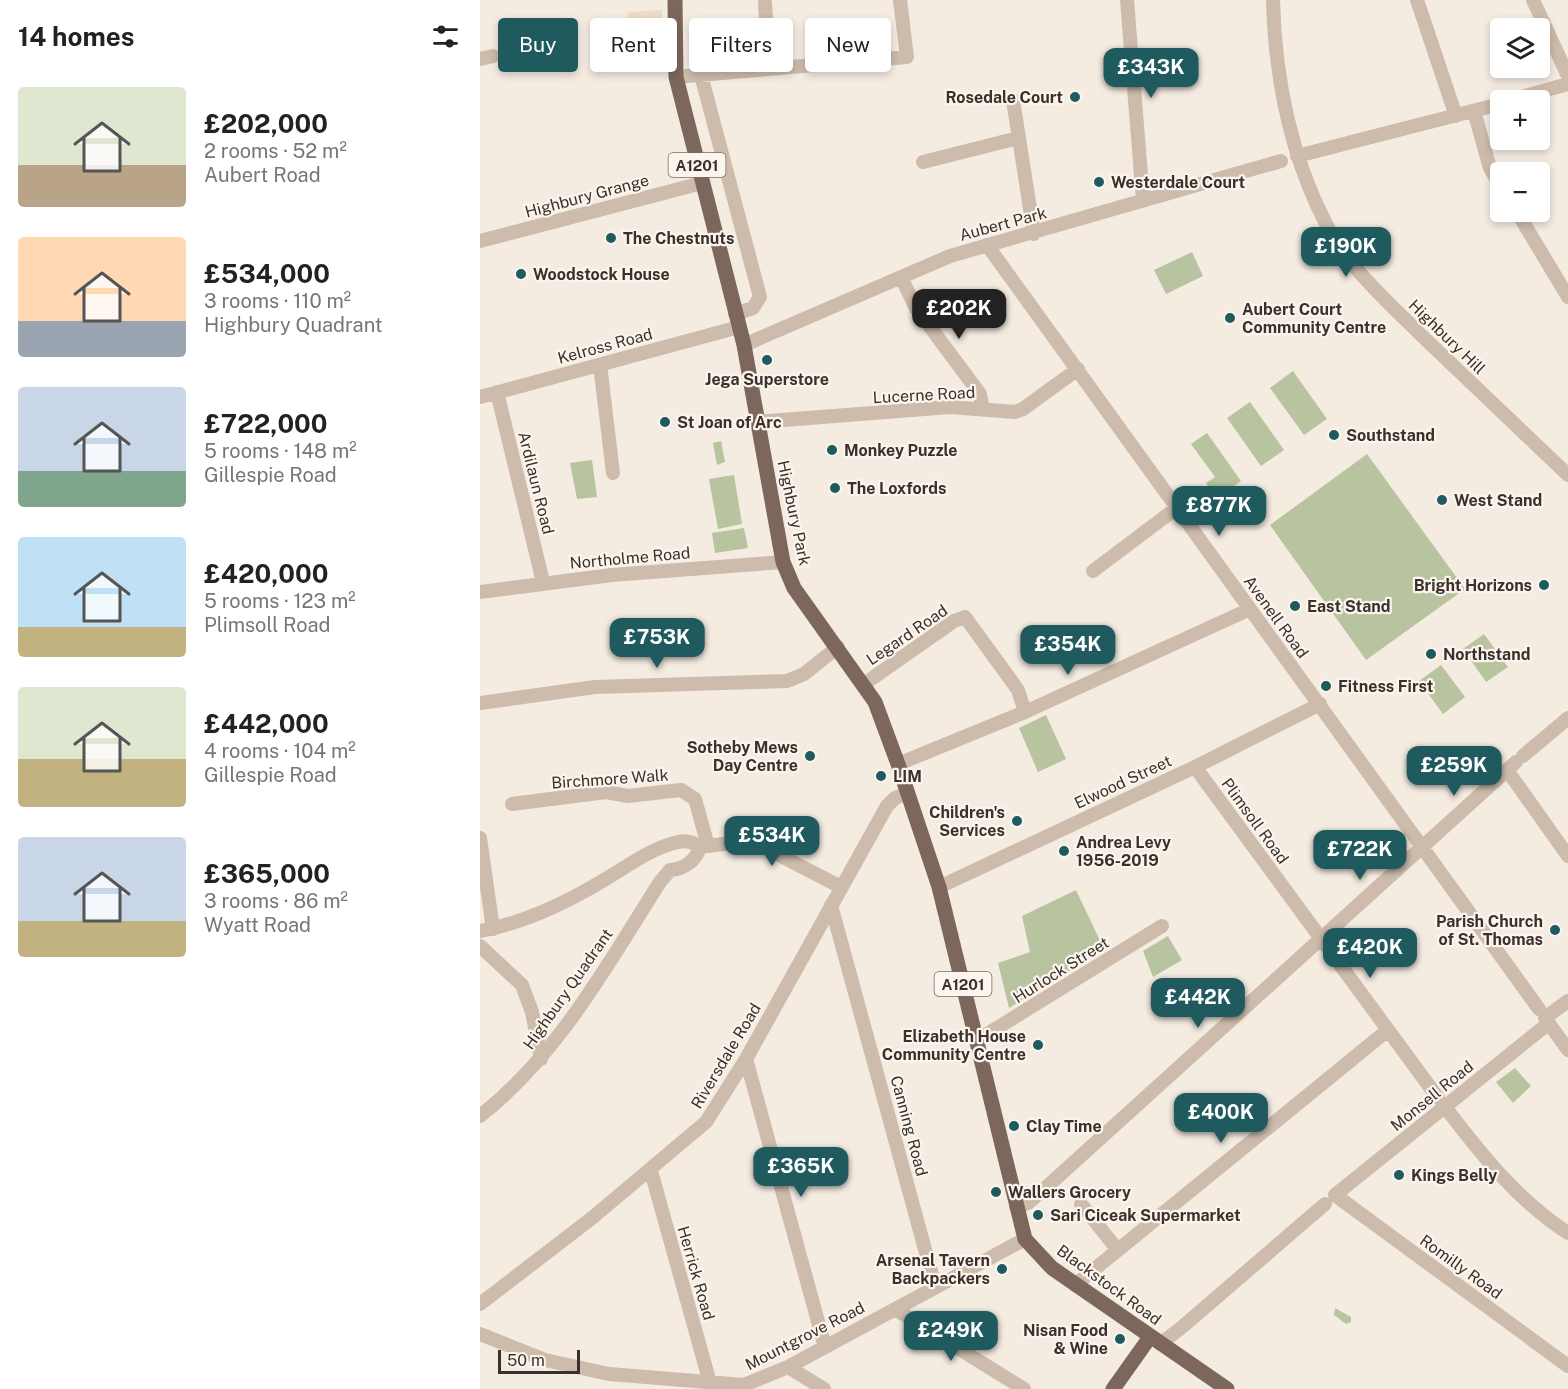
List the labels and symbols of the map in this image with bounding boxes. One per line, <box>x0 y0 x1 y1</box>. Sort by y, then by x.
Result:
pin: £343K <box>1109 48 1193 99</box>
place label: Rosedale Court <box>946 88 1063 107</box>
marker: Rosedale Court <box>1068 90 1082 104</box>
road number: A1201 <box>668 153 726 177</box>
street label: Highbury Grange <box>523 170 651 222</box>
place label: Westerdale Court <box>1111 173 1246 192</box>
marker: Westerdale Court <box>1092 175 1106 189</box>
street label: Aubert Park <box>957 203 1049 245</box>
pin: £190K <box>1304 227 1388 278</box>
place label: The Chestnuts <box>623 229 734 248</box>
marker: The Chestnuts <box>604 231 618 245</box>
place label: Woodstock House <box>533 265 670 284</box>
marker: Woodstock House <box>514 267 528 281</box>
pin: £202K <box>917 289 1001 340</box>
street label: Highbury Hill <box>1405 296 1489 378</box>
place label: Aubert Court Community Centre <box>1242 300 1386 337</box>
marker: Aubert Court Community Centre <box>1223 311 1237 325</box>
street label: Kelross Road <box>556 324 654 368</box>
marker: Jega Superstore <box>760 353 774 367</box>
place label: Jega Superstore <box>705 370 829 389</box>
street label: Lucerne Road <box>872 383 976 407</box>
place label: St Joan of Arc <box>677 413 782 432</box>
marker: St Joan of Arc <box>658 415 672 429</box>
place label: Southstand <box>1346 426 1435 445</box>
marker: Southstand <box>1327 428 1341 442</box>
street label: Ardilaun Road <box>514 430 558 536</box>
place label: Monkey Puzzle <box>844 441 958 460</box>
marker: Monkey Puzzle <box>825 443 839 457</box>
street label: Highbury Park <box>774 459 814 567</box>
place label: The Loxfords <box>847 479 947 498</box>
marker: The Loxfords <box>828 481 842 495</box>
pin: £877K <box>1177 486 1261 537</box>
place label: West Stand <box>1454 491 1542 510</box>
marker: West Stand <box>1435 493 1449 507</box>
street label: Northolme Road <box>569 543 691 573</box>
street label: Avenell Road <box>1240 572 1312 662</box>
place label: Bright Horizons <box>1414 576 1532 595</box>
marker: Bright Horizons <box>1537 578 1551 592</box>
place label: East Stand <box>1307 597 1391 616</box>
marker: East Stand <box>1288 599 1302 613</box>
street label: Legard Road <box>863 601 951 669</box>
pin: £753K <box>615 618 699 669</box>
pin: £354K <box>1026 625 1110 676</box>
place label: Northstand <box>1443 645 1530 664</box>
marker: Northstand <box>1424 647 1438 661</box>
place label: Fitness First <box>1338 677 1434 696</box>
marker: Fitness First <box>1319 679 1333 693</box>
place label: Sotheby Mews Day Centre <box>686 738 798 775</box>
pin: £259K <box>1412 746 1496 797</box>
marker: Sotheby Mews Day Centre <box>803 749 817 763</box>
street label: Elwood Street <box>1071 751 1175 813</box>
street label: Birchmore Walk <box>551 765 669 793</box>
place label: LIM <box>893 767 922 786</box>
marker: LIM <box>874 769 888 783</box>
street label: Plimsoll Road <box>1218 774 1292 868</box>
place label: Children's Services <box>929 803 1005 840</box>
marker: Children's Services <box>1010 814 1024 828</box>
pin: £534K <box>730 816 814 867</box>
pin: £722K <box>1318 830 1402 881</box>
place label: Andrea Levy 1956-2019 <box>1076 833 1171 870</box>
marker: Andrea Levy 1956-2019 <box>1057 844 1071 858</box>
place label: Parish Church of St. Thomas <box>1436 912 1543 949</box>
marker: Parish Church of St. Thomas <box>1548 923 1562 937</box>
street label: Highbury Quadrant <box>519 925 617 1053</box>
pin: £420K <box>1328 928 1412 979</box>
street label: Hurlock Street <box>1009 933 1113 1007</box>
road number: A1201 <box>934 972 992 996</box>
pin: £442K <box>1156 978 1240 1029</box>
street label: Riversdale Road <box>687 1000 765 1112</box>
place label: Elizabeth House Community Centre <box>882 1027 1026 1064</box>
marker: Elizabeth House Community Centre <box>1031 1038 1045 1052</box>
street label: Monsell Road <box>1387 1057 1477 1135</box>
street label: Canning Road <box>886 1074 932 1178</box>
pin: £400K <box>1179 1093 1263 1144</box>
place label: Clay Time <box>1026 1117 1102 1136</box>
marker: Clay Time <box>1007 1119 1021 1133</box>
pin: £365K <box>759 1147 843 1198</box>
place label: Kings Belly <box>1411 1166 1497 1185</box>
marker: Kings Belly <box>1392 1168 1406 1182</box>
place label: Wallers Grocery <box>1008 1183 1131 1202</box>
marker: Wallers Grocery <box>989 1185 1003 1199</box>
place label: Sari Ciceak Supermarket <box>1050 1206 1241 1225</box>
marker: Sari Ciceak Supermarket <box>1031 1208 1045 1222</box>
street label: Herrick Road <box>673 1224 719 1322</box>
street label: Romilly Road <box>1416 1231 1506 1303</box>
street label: Blackstock Road <box>1053 1241 1165 1329</box>
place label: Arsenal Tavern Backpackers <box>876 1251 990 1288</box>
marker: Arsenal Tavern Backpackers <box>995 1262 1009 1276</box>
street label: Mountgrove Road <box>742 1298 868 1374</box>
pin: £249K <box>909 1311 993 1362</box>
place label: Nisan Food & Wine <box>1023 1321 1108 1358</box>
marker: Nisan Food & Wine <box>1113 1332 1127 1346</box>
scale bar <box>498 1347 580 1374</box>

